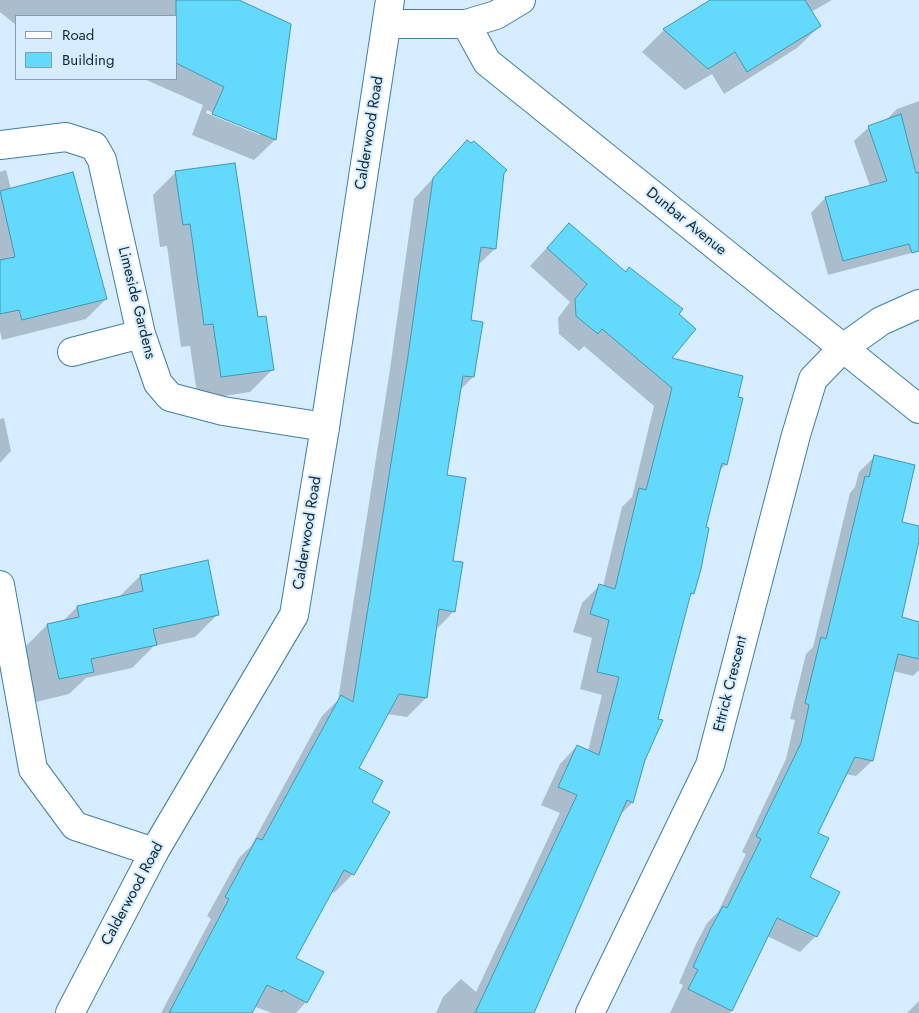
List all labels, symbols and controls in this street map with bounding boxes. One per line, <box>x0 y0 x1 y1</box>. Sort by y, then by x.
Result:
legend <box>15 15 178 80</box>
text: Road <box>62 24 94 46</box>
text: Building <box>62 49 114 71</box>
street label: Calderwood Road <box>352 75 388 191</box>
street label: Dunbar Avenue <box>642 184 730 260</box>
street label: Limeside Gardens <box>113 245 159 361</box>
street label: Calderwood Road <box>290 475 326 591</box>
street label: Ettrick Crescent <box>710 634 752 734</box>
street label: Calderwood Road <box>98 839 168 949</box>

